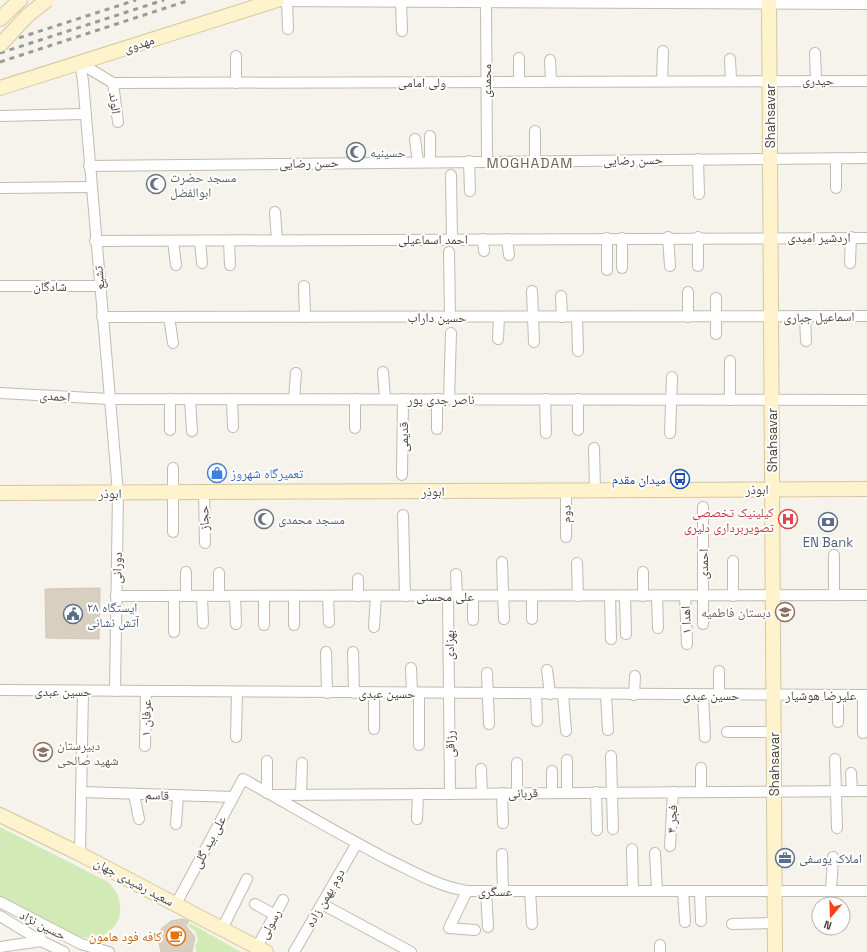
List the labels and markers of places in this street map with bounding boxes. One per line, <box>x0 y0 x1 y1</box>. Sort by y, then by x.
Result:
mosque icon: حسینیه <box>345 141 367 163</box>
place label: حسینیه <box>370 144 406 161</box>
place label: مسجد حضرت ابوالفضل <box>170 169 236 201</box>
mosque icon: مسجد حضرت ابوالفضل <box>145 173 167 195</box>
shop icon: تعمیرگاه شهروز <box>206 462 228 484</box>
place label: تعمیرگاه شهروز <box>230 465 304 482</box>
bus stop icon: میدان مقدم <box>669 468 691 490</box>
place label: میدان مقدم <box>612 471 666 488</box>
place label: کیلینیک تخصصی تصویربرداری دلیری <box>684 504 775 536</box>
mosque icon: مسجد محمدی <box>253 508 275 530</box>
hospital icon: کیلینیک تخصصی تصویربرداری دلیری <box>777 508 799 530</box>
place label: مسجد محمدی <box>278 511 345 528</box>
bank icon: EN Bank <box>817 511 839 533</box>
place label: EN Bank <box>803 534 853 551</box>
place label: ایستگاه ۲۸ آتش نشانی <box>87 599 140 631</box>
school or university icon: دبستان فاطمیه <box>774 601 796 623</box>
public building icon: ایستگاه ۲۸ آتش نشانی <box>62 603 84 625</box>
place label: دبستان فاطمیه <box>701 604 771 621</box>
place label: دبیرستان شهید صالحی <box>57 737 119 769</box>
school or university icon: دبیرستان شهید صالحی <box>32 741 54 763</box>
office icon: املاک یوسفی <box>774 847 796 869</box>
place label: املاک یوسفی <box>799 850 862 867</box>
cafe icon: کافه فود هامون <box>165 925 187 947</box>
place label: کافه فود هامون <box>89 928 163 945</box>

